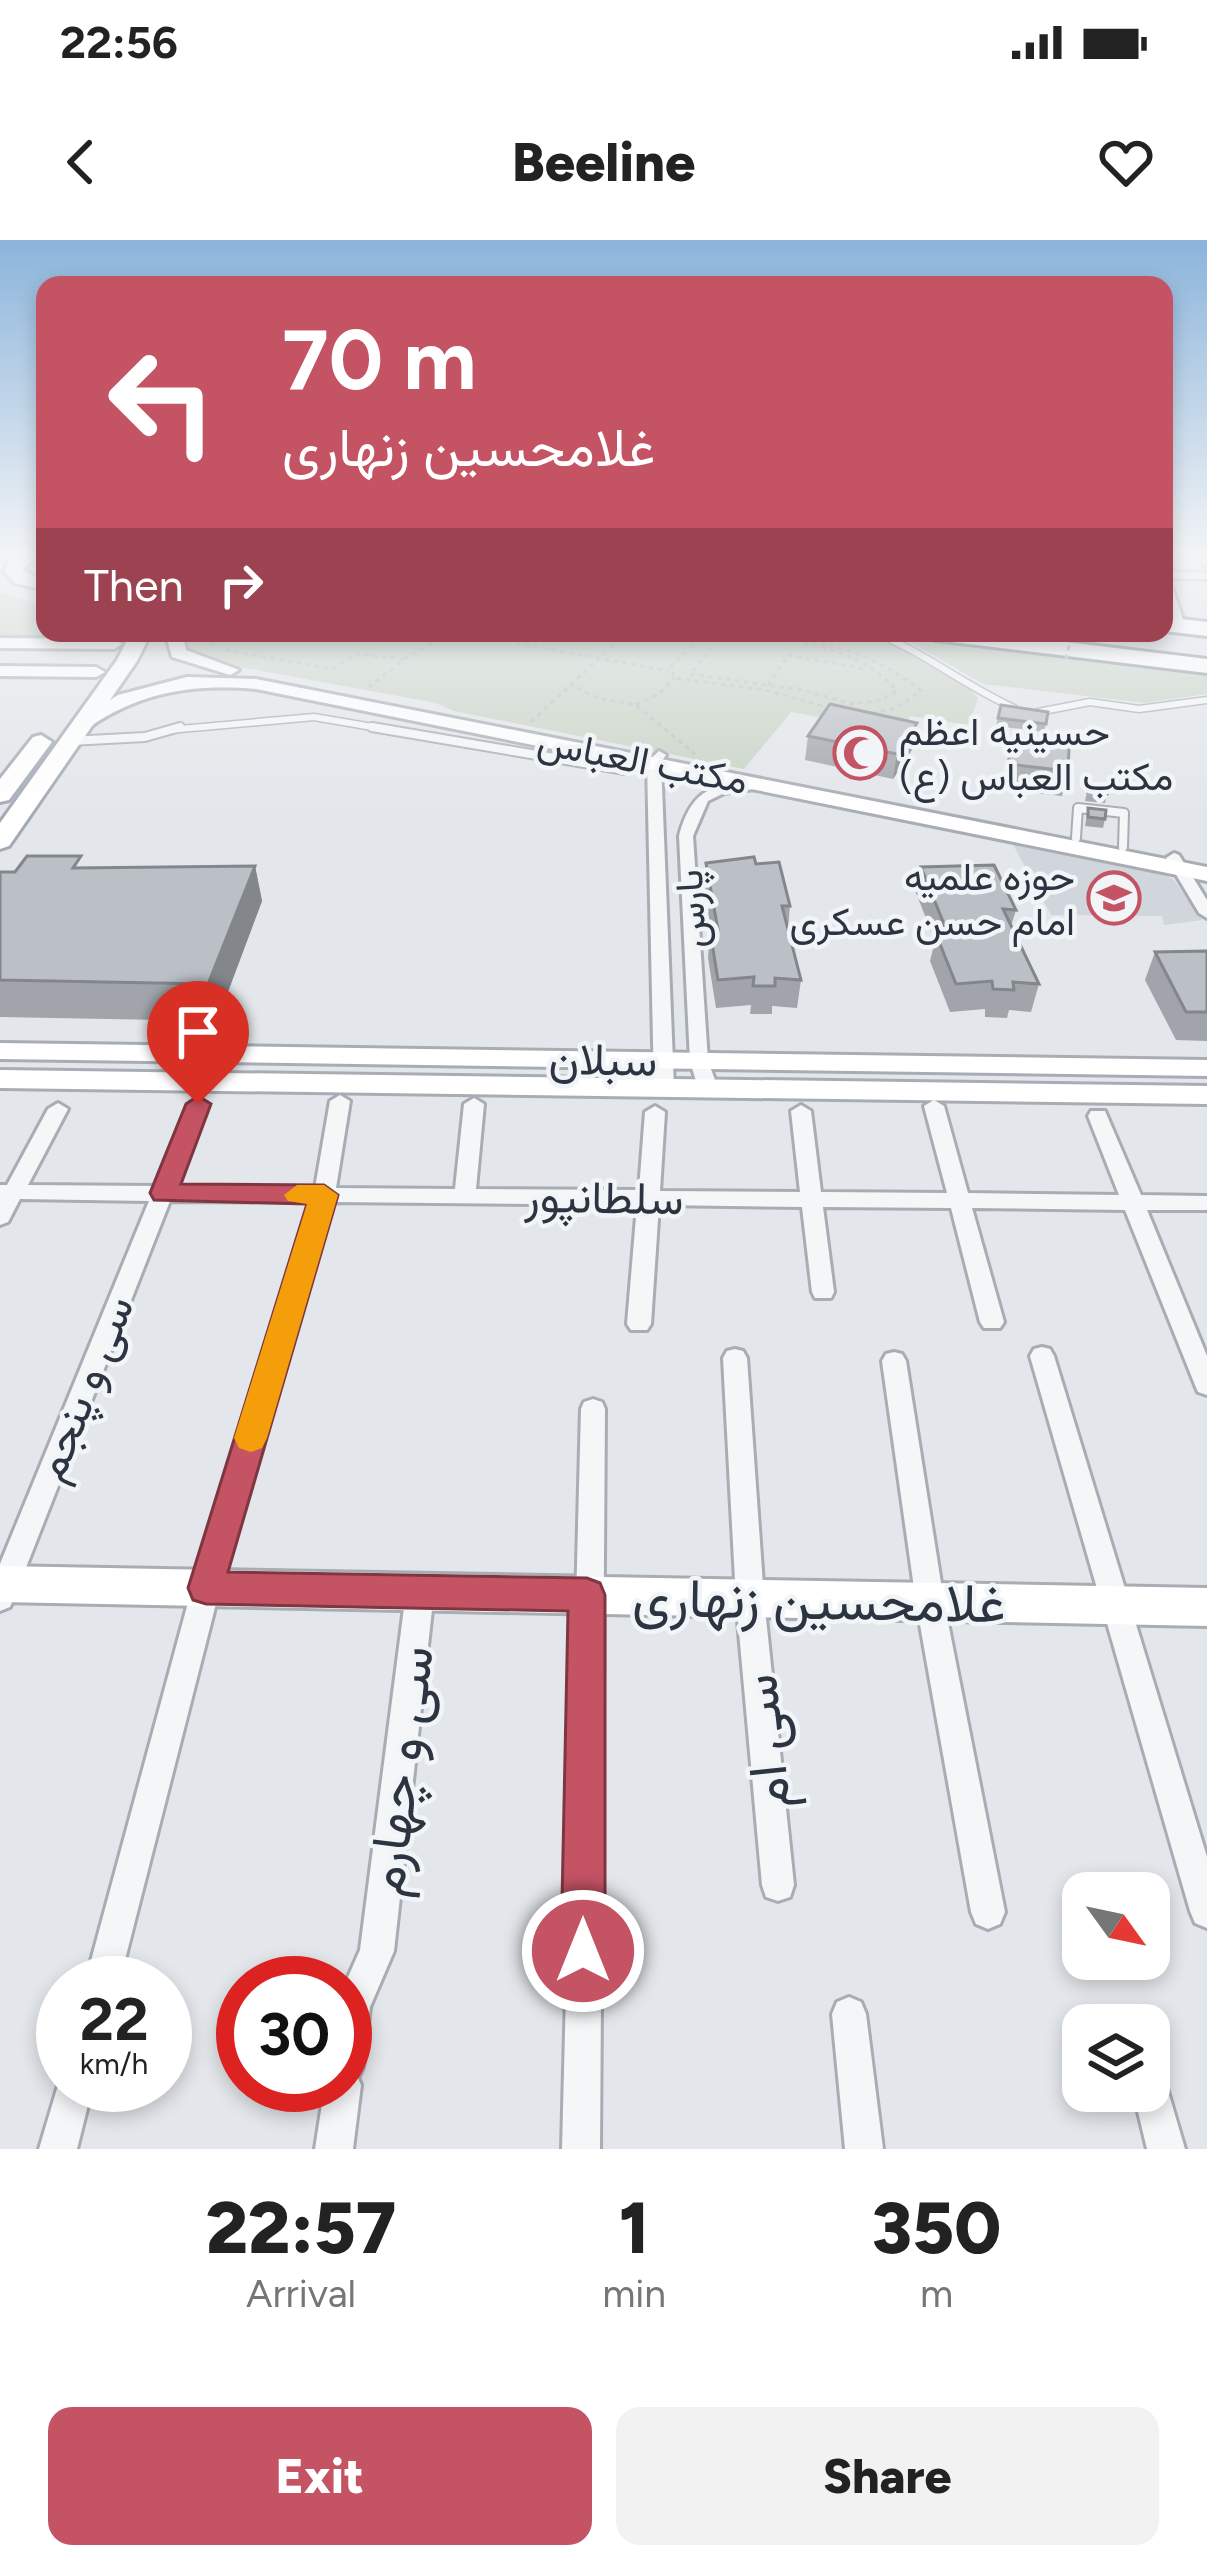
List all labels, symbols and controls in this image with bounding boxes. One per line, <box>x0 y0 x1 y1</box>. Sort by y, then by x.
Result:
text: 22:56 <box>60 15 178 69</box>
icon: back <box>48 129 114 195</box>
icon: heart <box>1093 129 1159 195</box>
text: Beeline <box>512 130 695 195</box>
text: 70 m <box>282 309 476 410</box>
icon: left <box>84 324 240 480</box>
text: غلامحسین زنهاری <box>282 415 655 480</box>
icon: right <box>208 552 274 618</box>
text: Then <box>84 558 184 612</box>
place label: حسینیه اعظم مکتب العباس (ع) <box>899 708 1173 803</box>
street label: مکتب العباس <box>534 717 752 804</box>
mosque icon: حسینیه اعظم مکتب العباس (ع) <box>832 725 888 781</box>
place label: حوزه علمیه امام حسن عسکری <box>790 853 1075 947</box>
street label: پارس <box>665 868 719 950</box>
school or university icon: حوزه علمیه امام حسن عسکری <box>1086 870 1142 926</box>
pin <box>147 981 249 1104</box>
icon: arrive <box>165 999 231 1065</box>
street label: سبلان <box>548 1031 658 1087</box>
street label: سلطانپور <box>523 1169 684 1229</box>
street label: سی و پنجم <box>21 1287 148 1490</box>
street label: غلامحسین زنهاری <box>632 1565 1006 1637</box>
street label: سی و چهارم <box>352 1642 451 1901</box>
street label: سی ام <box>725 1671 807 1813</box>
north arrow <box>1062 1872 1170 1980</box>
map controls <box>1062 1872 1170 2112</box>
position arrow <box>520 1888 646 2014</box>
speed limit sign: 30 <box>216 1956 372 2112</box>
text: 22 <box>79 1983 149 2055</box>
button: layers <box>1062 2004 1170 2112</box>
text: km/h <box>80 2045 148 2082</box>
text: 22:57 <box>206 2185 396 2271</box>
text: 1 <box>619 2185 649 2271</box>
text: 350 <box>872 2185 1001 2271</box>
text: Arrival <box>246 2270 356 2317</box>
text: min <box>602 2270 666 2317</box>
text: m <box>920 2270 953 2317</box>
button: Exit <box>48 2407 592 2545</box>
button: Share <box>616 2407 1159 2545</box>

